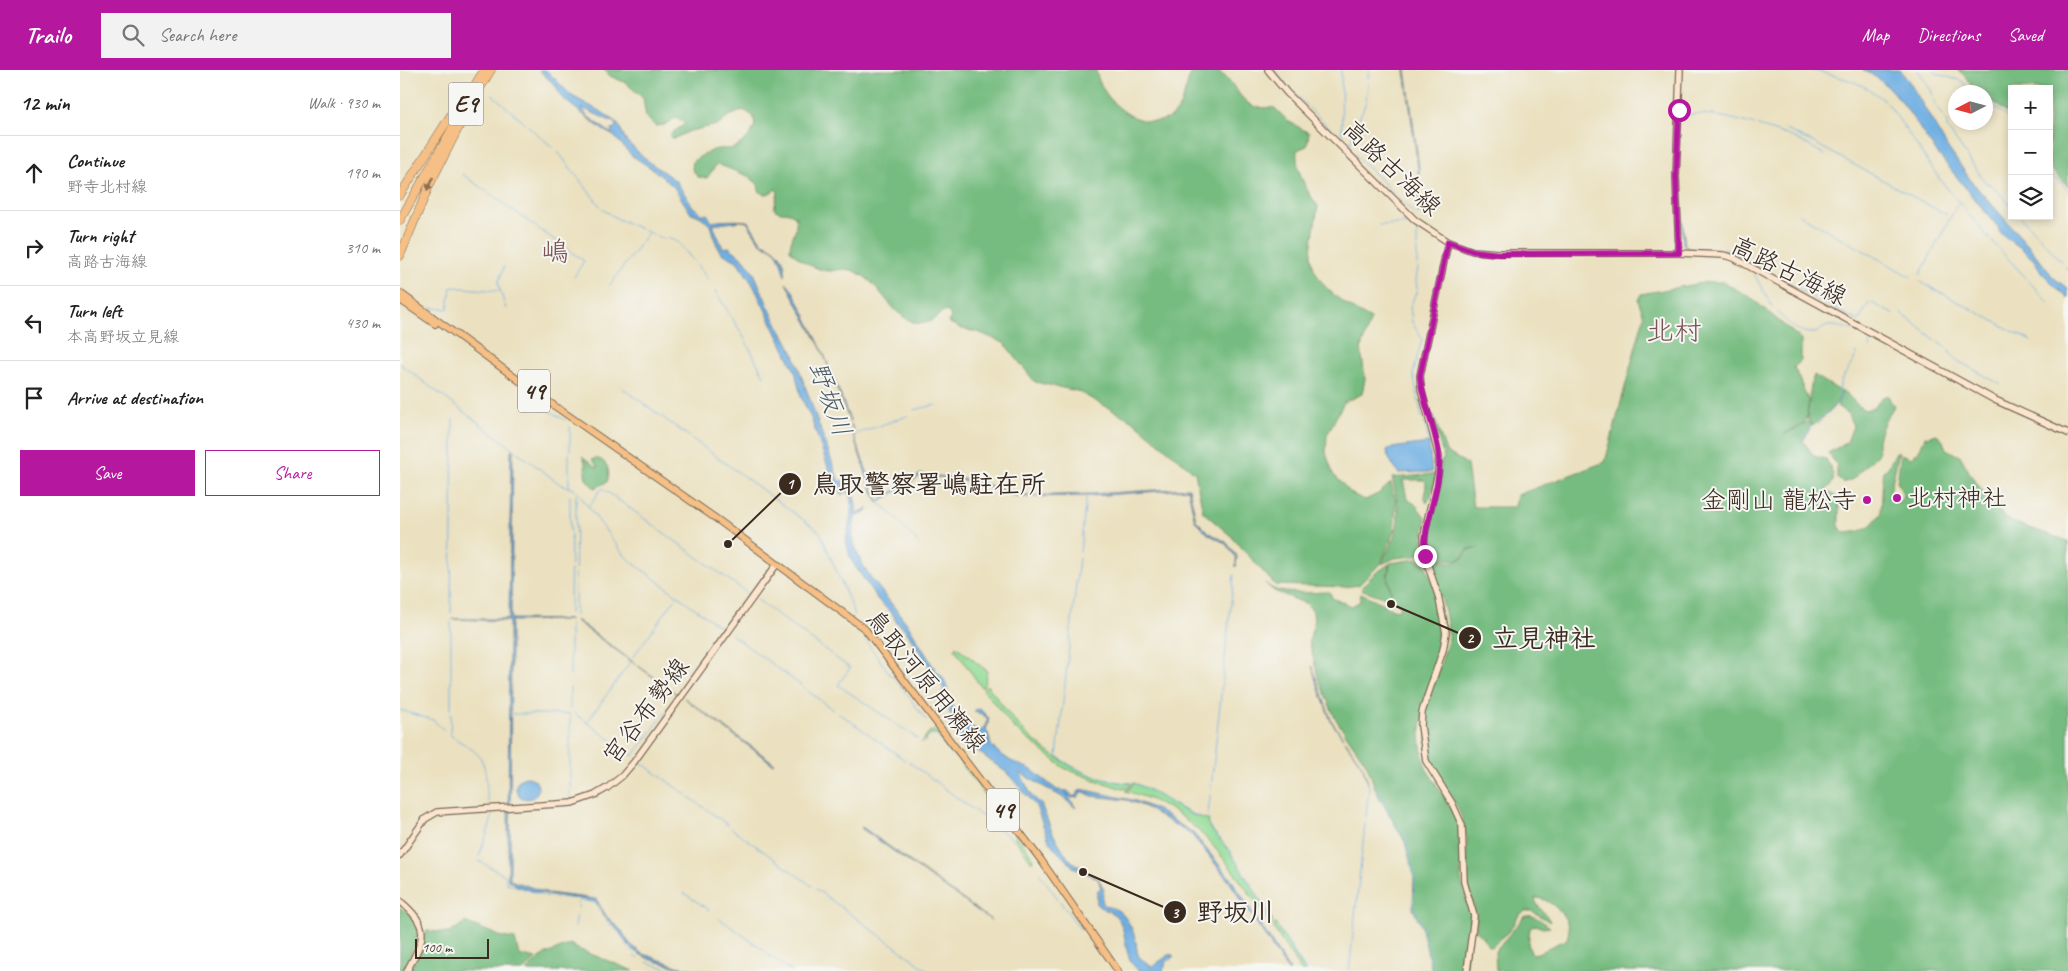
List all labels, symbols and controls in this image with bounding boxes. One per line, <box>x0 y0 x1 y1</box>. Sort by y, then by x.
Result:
search box <box>101 13 451 58</box>
text: Trailo <box>25 20 71 50</box>
icon: search <box>119 21 147 49</box>
text: Search here <box>159 23 236 47</box>
text: Map <box>1862 24 1889 46</box>
text: Directions <box>1917 24 1980 46</box>
text: Saved <box>2008 24 2043 46</box>
road number: E9 <box>448 82 484 126</box>
north arrow <box>1948 85 1993 130</box>
map controls <box>2008 85 2053 220</box>
button: + <box>2008 85 2053 130</box>
text: 12 min <box>20 90 70 116</box>
text: Walk · 930 m <box>308 93 380 113</box>
route start <box>1668 99 1691 122</box>
street label: 高路古海線 <box>1336 113 1448 223</box>
button: − <box>2008 130 2053 175</box>
text: Continue <box>67 149 124 173</box>
icon: ahead <box>20 159 48 187</box>
text: 190 m <box>346 163 380 183</box>
button: layers <box>2008 175 2053 220</box>
text: 野寺北村線 <box>67 177 147 197</box>
one-way arrow <box>426 177 434 192</box>
text: Turn right <box>67 224 134 248</box>
street label: 高路古海線 <box>1726 229 1852 313</box>
icon: right <box>20 234 48 262</box>
district label: 嶋 <box>541 234 569 269</box>
text: 310 m <box>346 238 380 258</box>
text: 高路古海線 <box>67 252 147 272</box>
text: Turn left <box>67 299 122 323</box>
icon: left <box>20 309 48 337</box>
text: 430 m <box>346 313 380 333</box>
district label: 北村 <box>1646 313 1702 348</box>
text: 本高野坂立見線 <box>67 327 179 347</box>
water label: 野坂川 <box>801 357 859 441</box>
road number: 49 <box>518 370 550 412</box>
icon: arrive <box>20 384 48 412</box>
text: Arrive at destination <box>67 386 203 410</box>
button: Save <box>20 450 195 496</box>
button: Share <box>205 450 380 496</box>
callout: 鳥取警察署嶋駐在所 <box>777 463 1056 504</box>
text: 鳥取警察署嶋駐在所 <box>812 468 1046 501</box>
text: 1 <box>787 475 796 494</box>
place label: 北村神社 <box>1907 482 2007 514</box>
place label: 金剛山 龍松寺 <box>1701 484 1857 516</box>
marker: 北村神社 <box>1891 492 1903 504</box>
marker: 金剛山 龍松寺 <box>1861 494 1873 506</box>
route end <box>1414 545 1437 568</box>
street label: 鳥取河原用瀬線 <box>858 603 994 759</box>
callout: 立見神社 <box>1457 618 1606 659</box>
text: 立見神社 <box>1492 622 1596 655</box>
text: 2 <box>1467 629 1475 648</box>
street label: 宮谷布勢線 <box>596 651 696 771</box>
road number: 49 <box>987 788 1019 832</box>
callout: 野坂川 <box>1162 892 1285 933</box>
text: 野坂川 <box>1197 896 1275 929</box>
text: 3 <box>1172 904 1180 923</box>
scale bar <box>415 936 489 959</box>
text: 100 m <box>422 939 452 956</box>

